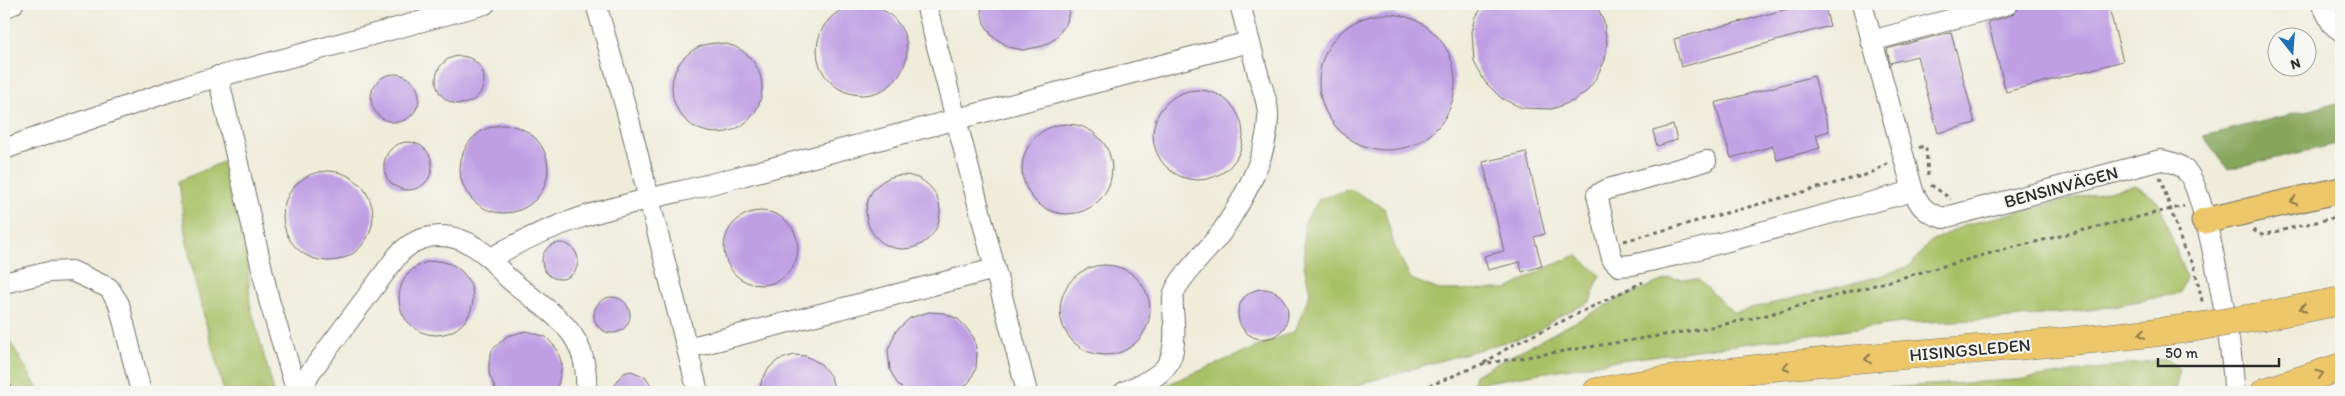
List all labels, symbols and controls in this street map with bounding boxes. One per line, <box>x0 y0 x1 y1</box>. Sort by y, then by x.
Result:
north arrow <box>2268 28 2318 78</box>
text: N <box>2289 54 2303 73</box>
street label: BENSINVÄGEN <box>2001 161 2121 213</box>
one-way arrow <box>2289 195 2298 206</box>
one-way arrow <box>2298 303 2307 313</box>
one-way arrow <box>2138 329 2146 339</box>
street label: HISINGSLEDEN <box>1908 334 2032 366</box>
scale bar <box>2158 336 2279 368</box>
text: 50 m <box>2165 344 2198 362</box>
one-way arrow <box>1863 353 1871 364</box>
one-way arrow <box>1782 361 1790 372</box>
one-way arrow <box>2315 370 2324 380</box>

